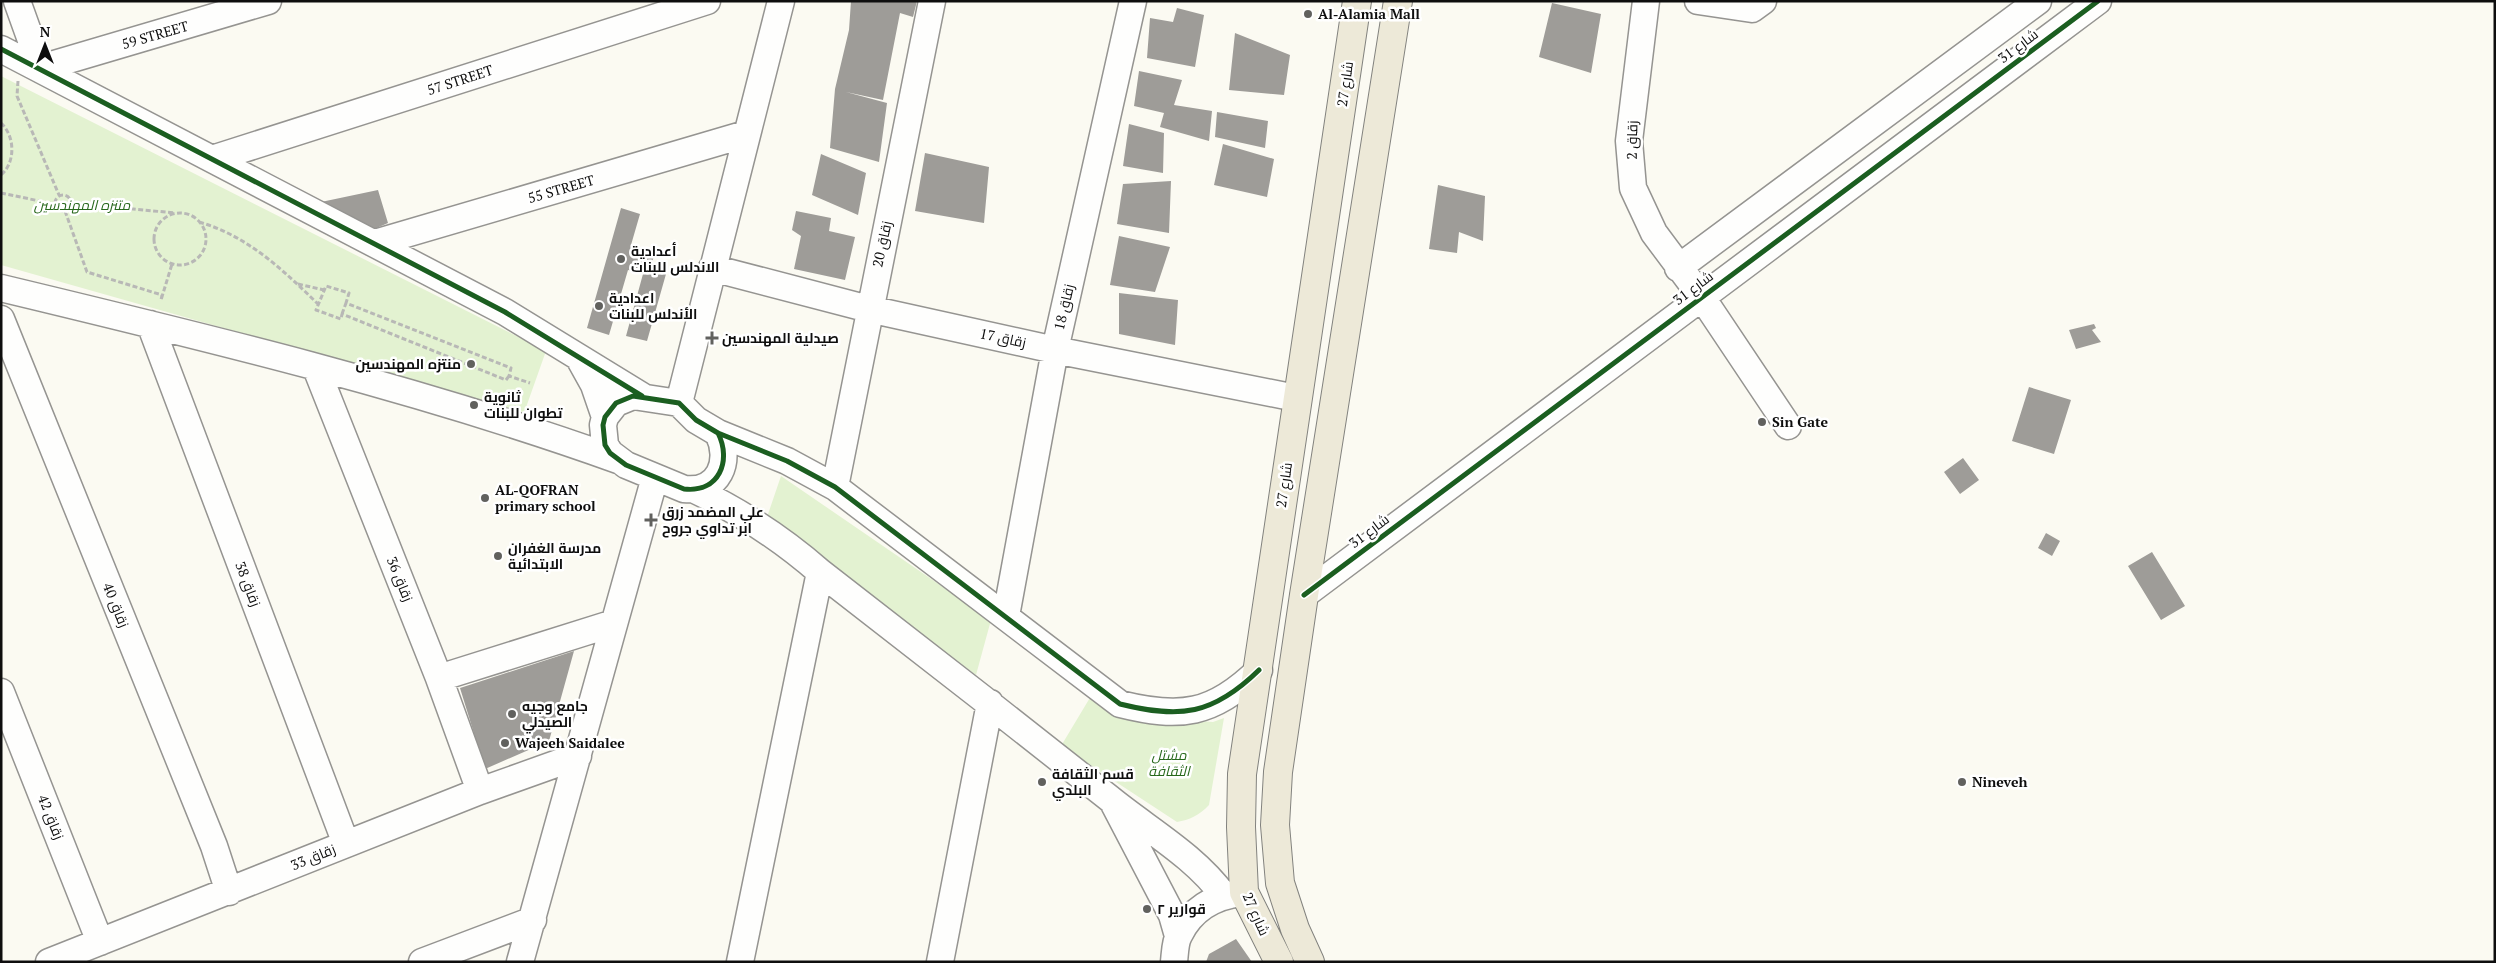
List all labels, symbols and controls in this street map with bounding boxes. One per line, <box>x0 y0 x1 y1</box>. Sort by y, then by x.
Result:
place label: Al-Alamia Mall <box>1318 4 1420 23</box>
marker: Al-Alamia Mall <box>1302 8 1314 20</box>
street label: 59 STREET <box>119 16 191 53</box>
north arrow <box>20 20 70 70</box>
text: N <box>40 22 51 41</box>
street label: شارع 31 <box>1994 24 2042 67</box>
street label: 57 STREET <box>424 60 496 99</box>
street label: شارع 27 <box>1332 60 1357 108</box>
street label: زقاق 2 <box>1622 120 1641 160</box>
street label: 55 STREET <box>525 170 597 207</box>
park label: متنزه المهندسين <box>34 195 131 214</box>
street label: زقاق 20 <box>867 219 896 269</box>
place label: أعدادية الاندلس للبنات <box>631 241 719 276</box>
marker: أعدادية الاندلس للبنات <box>615 253 627 265</box>
street label: شارع 31 <box>1669 266 1717 309</box>
street label: زقاق 18 <box>1049 282 1078 332</box>
place label: اعدادية الأندلس للبنات <box>609 288 697 323</box>
marker: اعدادية الأندلس للبنات <box>593 300 605 312</box>
street label: زقاق 17 <box>978 323 1028 352</box>
place label: صيدلية المهندسين <box>722 328 839 347</box>
marker: صيدلية المهندسين <box>706 332 718 344</box>
place label: منتزه المهندسين <box>355 354 461 373</box>
marker: منتزه المهندسين <box>465 358 477 370</box>
place label: ثانوية تطوان للبنات <box>484 387 563 422</box>
marker: ثانوية تطوان للبنات <box>468 399 480 411</box>
place label: Sin Gate <box>1772 412 1829 431</box>
marker: Sin Gate <box>1756 416 1768 428</box>
street label: شارع 27 <box>1271 461 1296 509</box>
place label: AL-QOFRAN primary school <box>495 480 596 515</box>
marker: AL-QOFRAN primary school <box>479 492 491 504</box>
place label: علي المضمد زرق ابر تداوي جروح <box>662 502 764 539</box>
street label: شارع 31 <box>1345 509 1393 552</box>
marker: علي المضمد زرق ابر تداوي جروح <box>644 513 658 527</box>
place label: مدرسة الغفران الابتدائية <box>508 538 601 573</box>
marker: مدرسة الغفران الابتدائية <box>492 550 504 562</box>
street label: زقاق 36 <box>383 554 418 604</box>
street label: زقاق 38 <box>231 559 266 609</box>
street label: زقاق 40 <box>99 580 134 630</box>
place label: جامع وجيه الصيدلي <box>522 696 588 734</box>
marker: جامع وجيه الصيدلي <box>506 708 518 720</box>
place label: Wajeeh Saidalee <box>515 733 625 752</box>
marker: Wajeeh Saidalee <box>499 737 511 749</box>
park label: مشتل الثقافة <box>1148 745 1191 780</box>
place label: قسم الثقافة البلدي <box>1052 764 1134 801</box>
place label: Nineveh <box>1972 772 2027 791</box>
marker: قسم الثقافة البلدي <box>1036 776 1048 788</box>
marker: Nineveh <box>1956 776 1968 788</box>
street label: زقاق 42 <box>34 792 69 842</box>
street label: زقاق 33 <box>288 839 338 874</box>
street label: شارع 27 <box>1239 889 1274 938</box>
place label: قوارير ٢ <box>1157 899 1206 918</box>
marker: قوارير ٢ <box>1141 903 1153 915</box>

